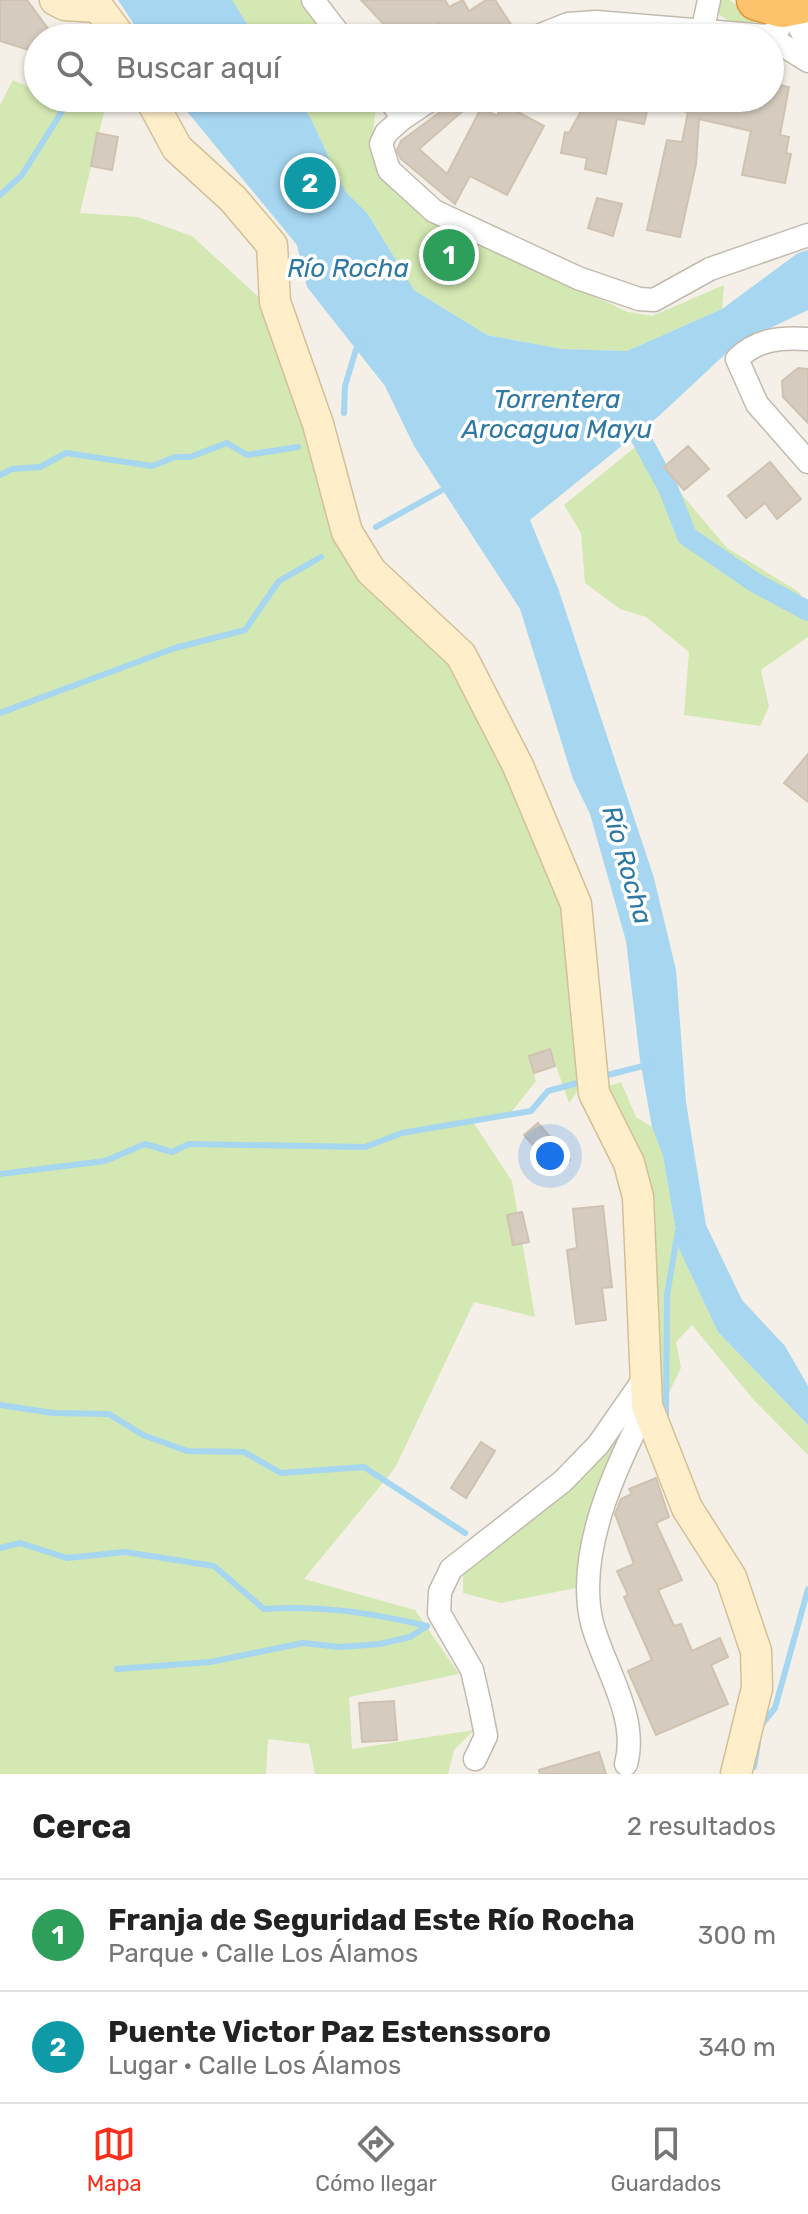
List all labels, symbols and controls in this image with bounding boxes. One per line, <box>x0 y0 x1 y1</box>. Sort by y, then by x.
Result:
search box <box>24 24 784 112</box>
icon: search <box>52 46 96 90</box>
text: Buscar aquí <box>116 50 280 86</box>
pin: 2 <box>284 153 336 213</box>
pin: 1 <box>423 225 475 285</box>
water label: Río Rocha <box>287 253 409 284</box>
water label: Torrentera Arocagua Mayu <box>460 384 652 445</box>
water label: Río Rocha <box>595 802 659 928</box>
your location <box>530 1136 570 1176</box>
text: Cerca <box>32 1806 131 1847</box>
text: 2 resultados <box>627 1811 776 1842</box>
text: Franja de Seguridad Este Río Rocha <box>108 1902 635 1938</box>
text: 1 <box>52 1920 64 1951</box>
text: 300 m <box>698 1920 776 1951</box>
text: Parque · Calle Los Álamos <box>108 1938 418 1969</box>
text: Puente Victor Paz Estenssoro <box>108 2014 551 2050</box>
text: 2 <box>50 2032 66 2063</box>
text: 340 m <box>698 2032 776 2063</box>
text: Lugar · Calle Los Álamos <box>108 2050 401 2081</box>
tab: Mapa <box>87 2122 142 2197</box>
tab: Cómo llegar <box>315 2122 437 2197</box>
tab: Guardados <box>610 2122 721 2197</box>

